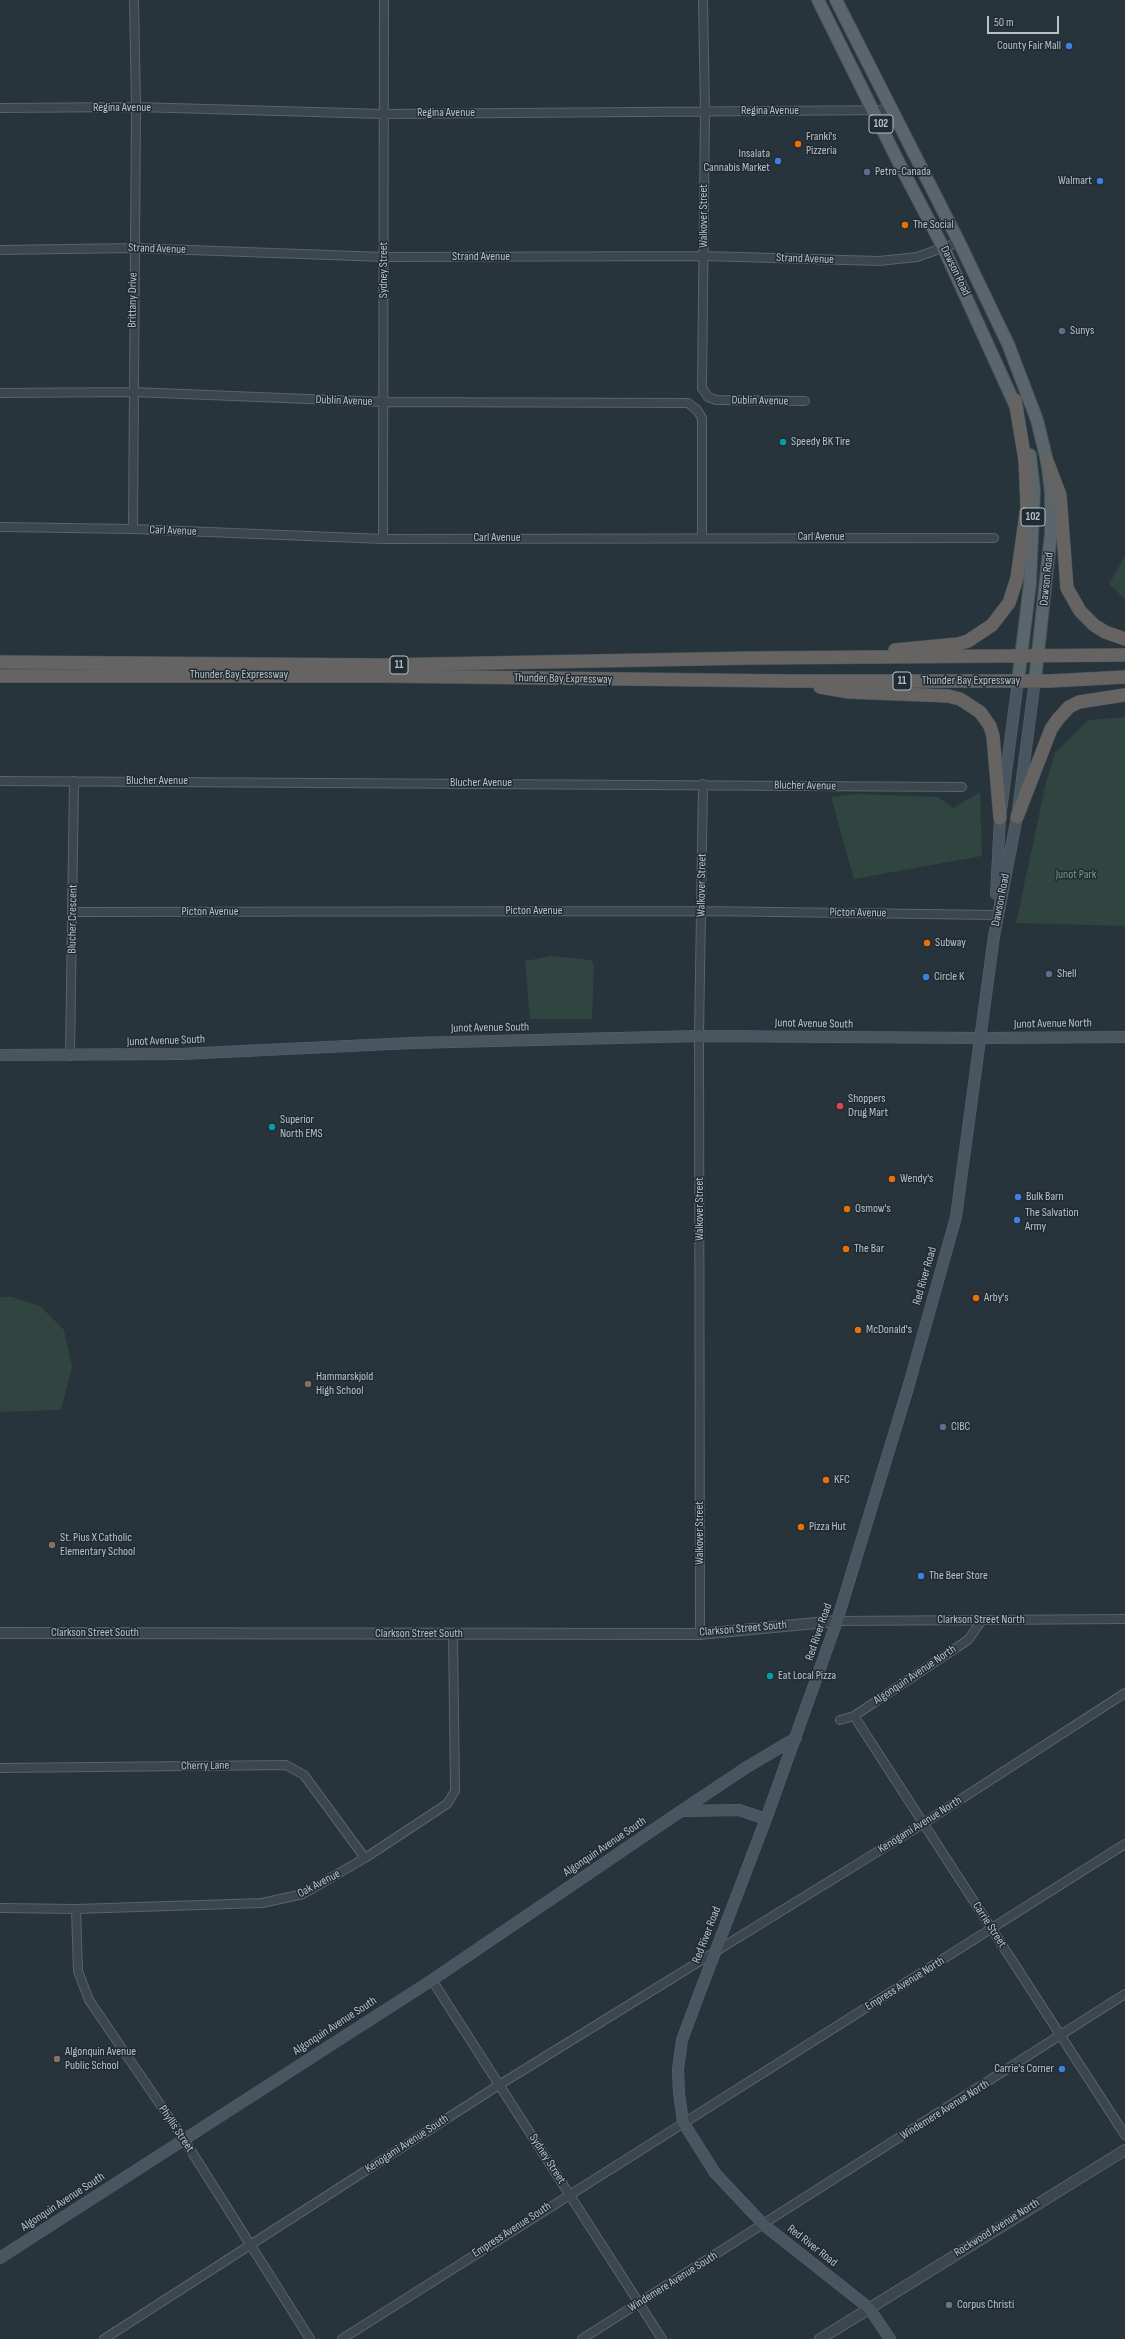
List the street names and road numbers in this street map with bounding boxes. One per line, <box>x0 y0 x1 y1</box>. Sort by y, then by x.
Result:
street label: Regina Avenue <box>93 101 151 115</box>
street label: Regina Avenue <box>741 104 799 118</box>
street label: Regina Avenue <box>417 106 475 120</box>
road number: 102 <box>869 115 893 133</box>
street label: Walkover Street <box>697 184 711 248</box>
street label: Strand Avenue <box>128 241 186 257</box>
street label: Sydney Street <box>377 242 391 298</box>
street label: Dawson Road <box>937 244 973 298</box>
street label: Strand Avenue <box>452 250 510 264</box>
street label: Strand Avenue <box>776 251 834 267</box>
street label: Brittany Drive <box>125 272 141 328</box>
street label: Dublin Avenue <box>315 393 373 409</box>
street label: Dublin Avenue <box>731 393 789 409</box>
road number: 102 <box>1021 508 1045 526</box>
street label: Carl Avenue <box>149 523 197 539</box>
street label: Carl Avenue <box>797 530 845 544</box>
street label: Carl Avenue <box>473 531 521 545</box>
street label: Dawson Road <box>1037 552 1057 606</box>
road number: 11 <box>390 656 408 674</box>
street label: Thunder Bay Expressway <box>190 668 288 682</box>
street label: Thunder Bay Expressway <box>514 671 612 687</box>
road number: 11 <box>893 672 911 690</box>
street label: Thunder Bay Expressway <box>922 674 1020 688</box>
street label: Blucher Avenue <box>126 774 188 788</box>
street label: Blucher Avenue <box>450 776 512 790</box>
street label: Blucher Avenue <box>774 778 836 794</box>
street label: Walkover Street <box>694 853 710 917</box>
street label: Dawson Road <box>989 872 1013 928</box>
street label: Blucher Crescent <box>65 884 81 954</box>
street label: Picton Avenue <box>506 904 562 918</box>
street label: Picton Avenue <box>182 905 238 919</box>
street label: Picton Avenue <box>829 905 887 921</box>
street label: Junot Avenue South <box>775 1016 853 1032</box>
street label: Junot Avenue North <box>1014 1016 1092 1032</box>
street label: Junot Avenue South <box>451 1020 529 1036</box>
street label: Junot Avenue South <box>127 1032 205 1050</box>
street label: Walkover Street <box>693 1177 707 1241</box>
street label: Red River Road <box>910 1245 940 1307</box>
street label: Walkover Street <box>693 1501 707 1565</box>
street label: Red River Road <box>802 1601 836 1663</box>
street label: Clarkson Street North <box>937 1613 1025 1627</box>
street label: Clarkson Street South <box>699 1618 787 1640</box>
street label: Clarkson Street South <box>51 1626 139 1640</box>
street label: Clarkson Street South <box>375 1627 463 1641</box>
street label: Algonquin Avenue North <box>871 1642 959 1708</box>
street label: Cherry Lane <box>181 1758 229 1774</box>
street label: Kenogami Avenue North <box>875 1793 965 1857</box>
street label: Algonquin Avenue South <box>561 1814 649 1880</box>
street label: Oak Avenue <box>295 1867 343 1901</box>
street label: Carrie Street <box>969 1900 1009 1950</box>
street label: Red River Road <box>690 1905 724 1965</box>
street label: Empress Avenue North <box>863 1954 947 2014</box>
street label: Algonquin Avenue South <box>290 1994 380 2058</box>
street label: Windemere Avenue North <box>898 2077 992 2143</box>
street label: Phyllis Street <box>155 2103 197 2155</box>
street label: Kenogami Avenue South <box>363 2112 451 2176</box>
street label: Sydney Street <box>526 2131 568 2187</box>
street label: Algonquin Avenue South <box>18 2170 108 2234</box>
street label: Rockwood Avenue North <box>952 2196 1042 2260</box>
street label: Empress Avenue South <box>470 2199 554 2261</box>
street label: Red River Road <box>784 2222 840 2270</box>
street label: Windemere Avenue South <box>626 2249 720 2315</box>

